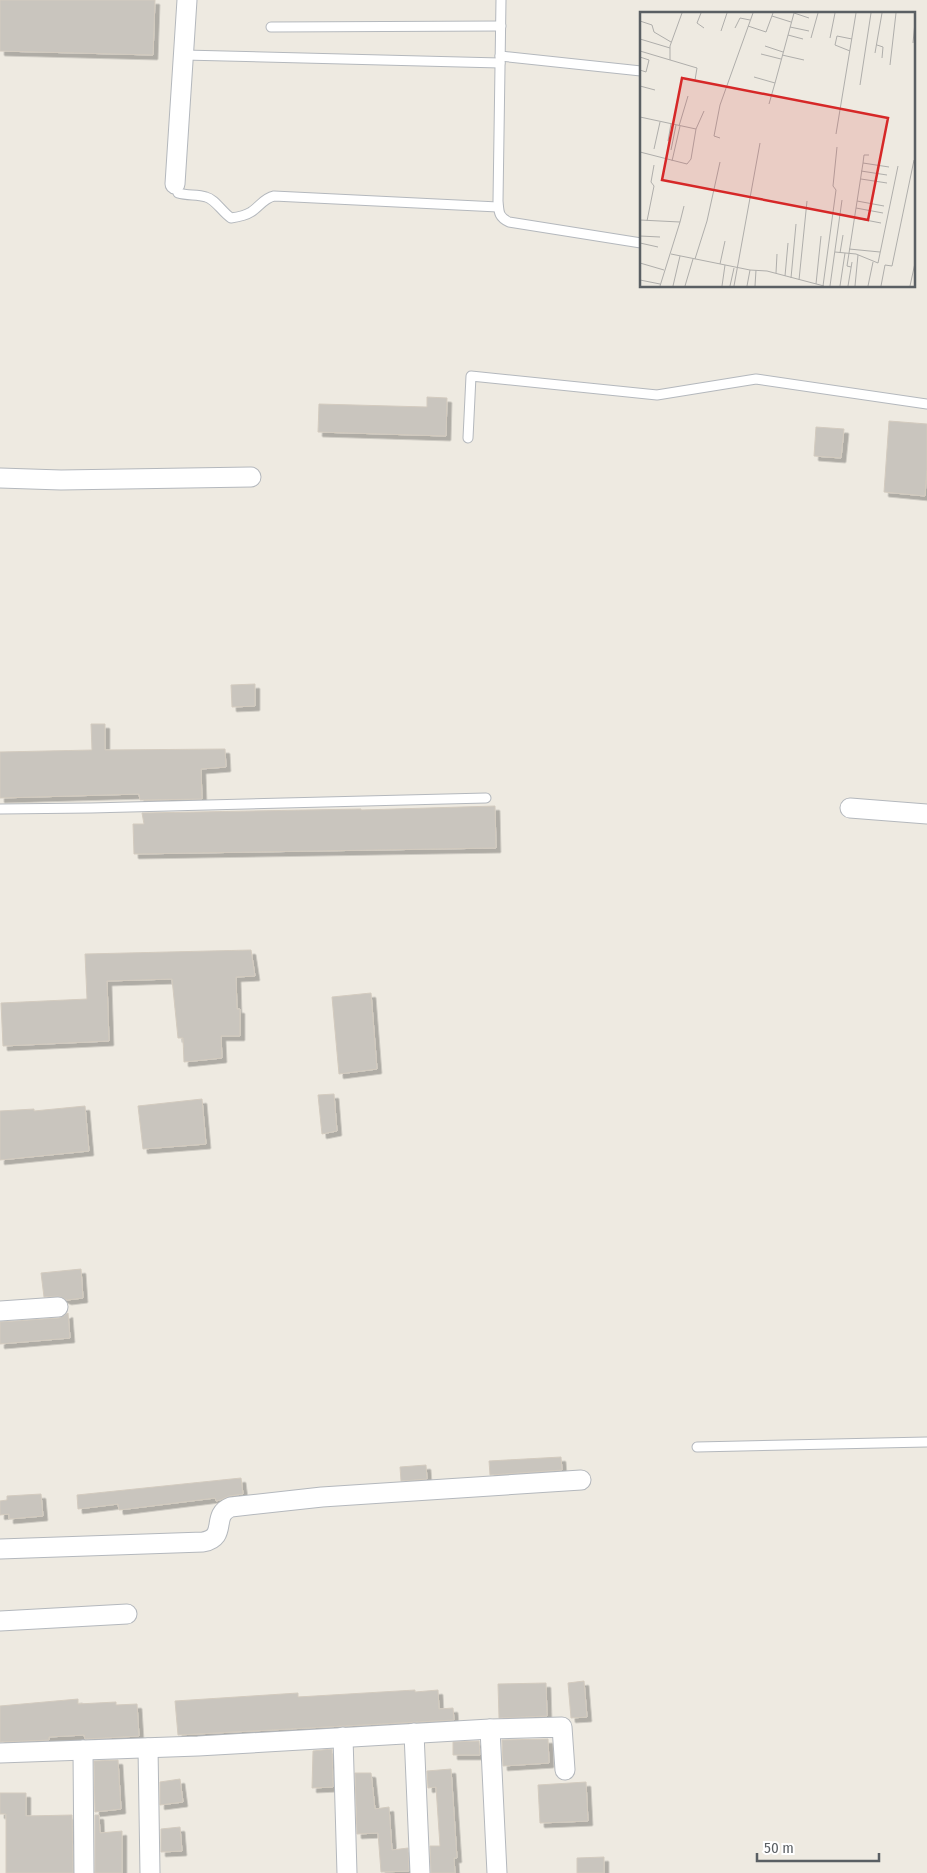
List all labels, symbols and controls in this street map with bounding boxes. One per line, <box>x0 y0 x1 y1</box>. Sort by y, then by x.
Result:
inset map <box>640 12 914 288</box>
scale bar <box>757 1830 880 1862</box>
text: 50 m <box>764 1839 794 1857</box>

